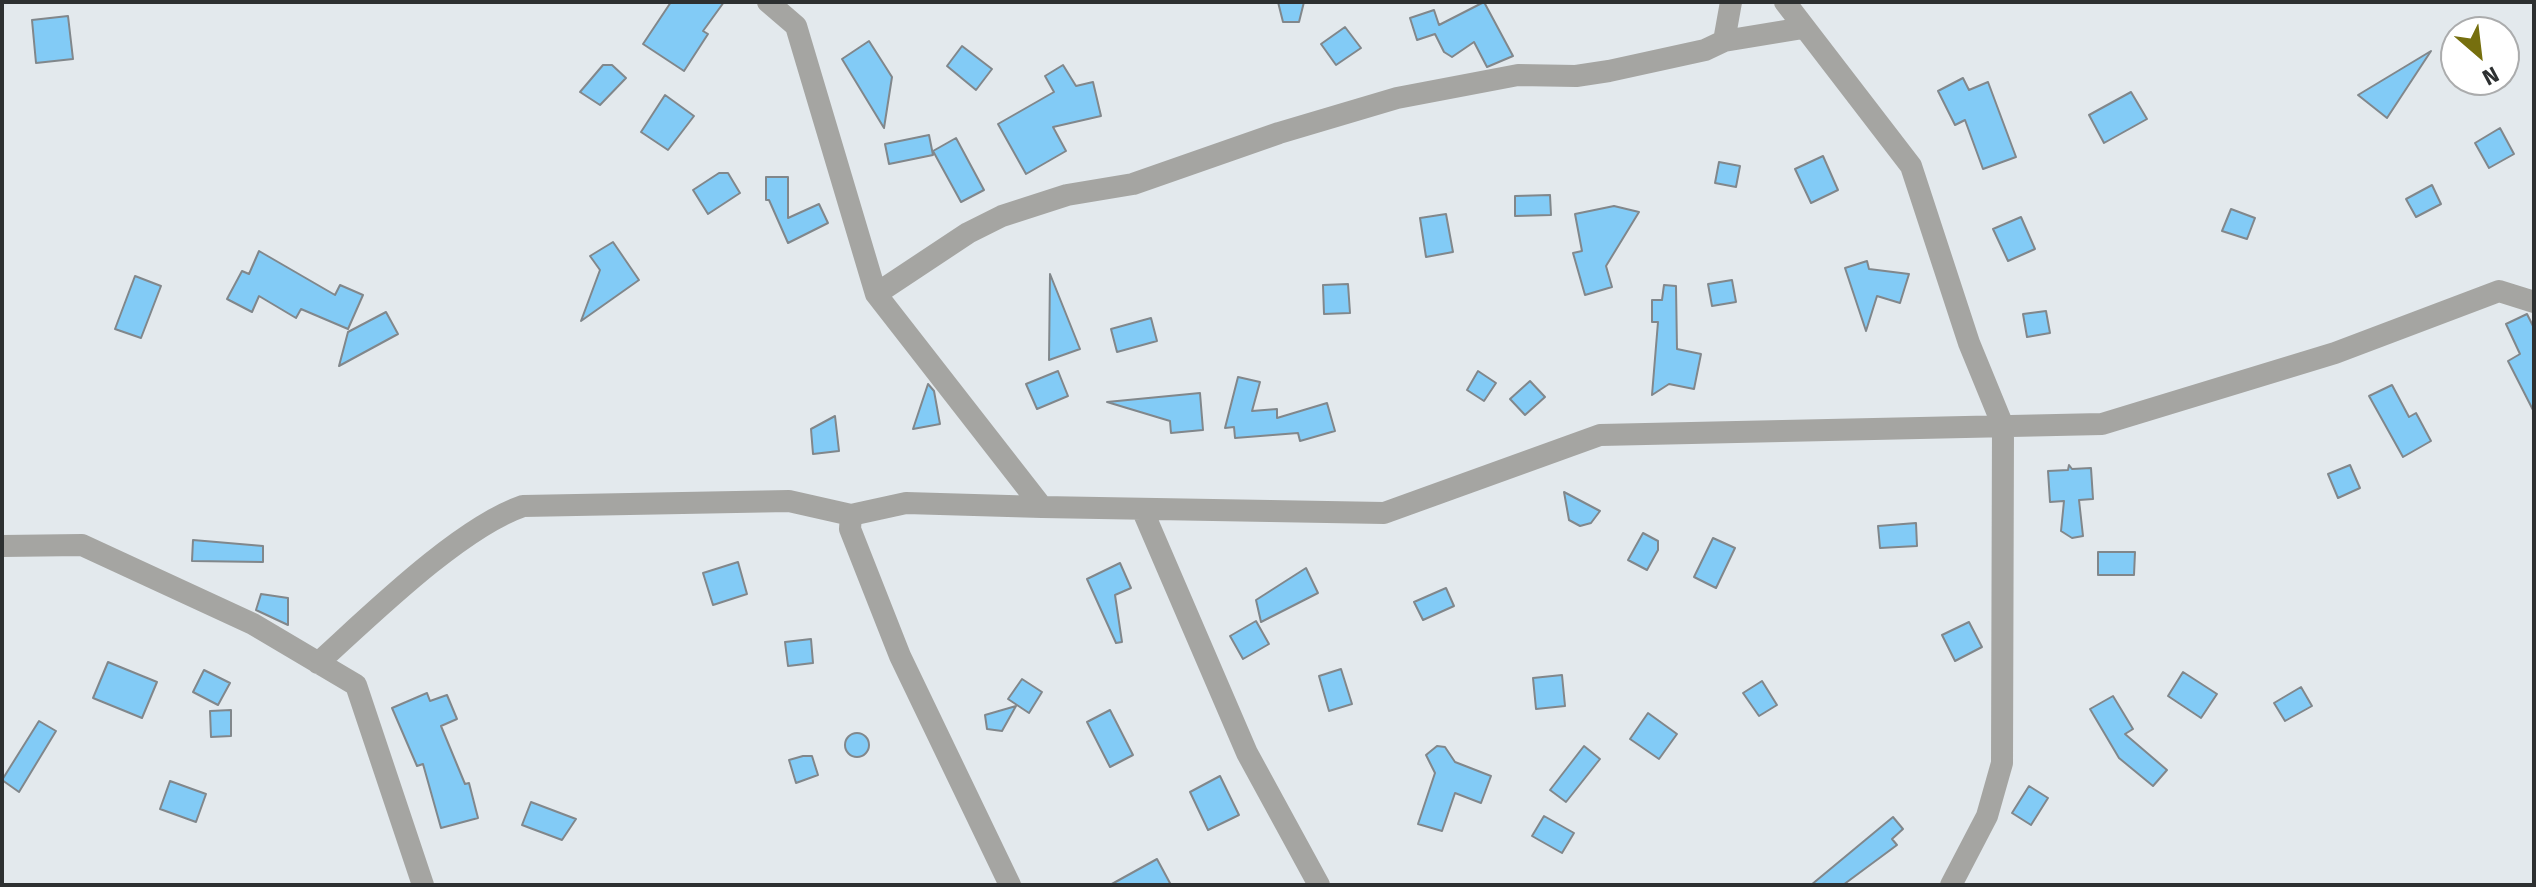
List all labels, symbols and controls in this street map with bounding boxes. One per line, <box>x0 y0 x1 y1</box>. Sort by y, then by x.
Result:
north arrow <box>2440 16 2520 96</box>
text: N <box>2478 61 2503 91</box>

